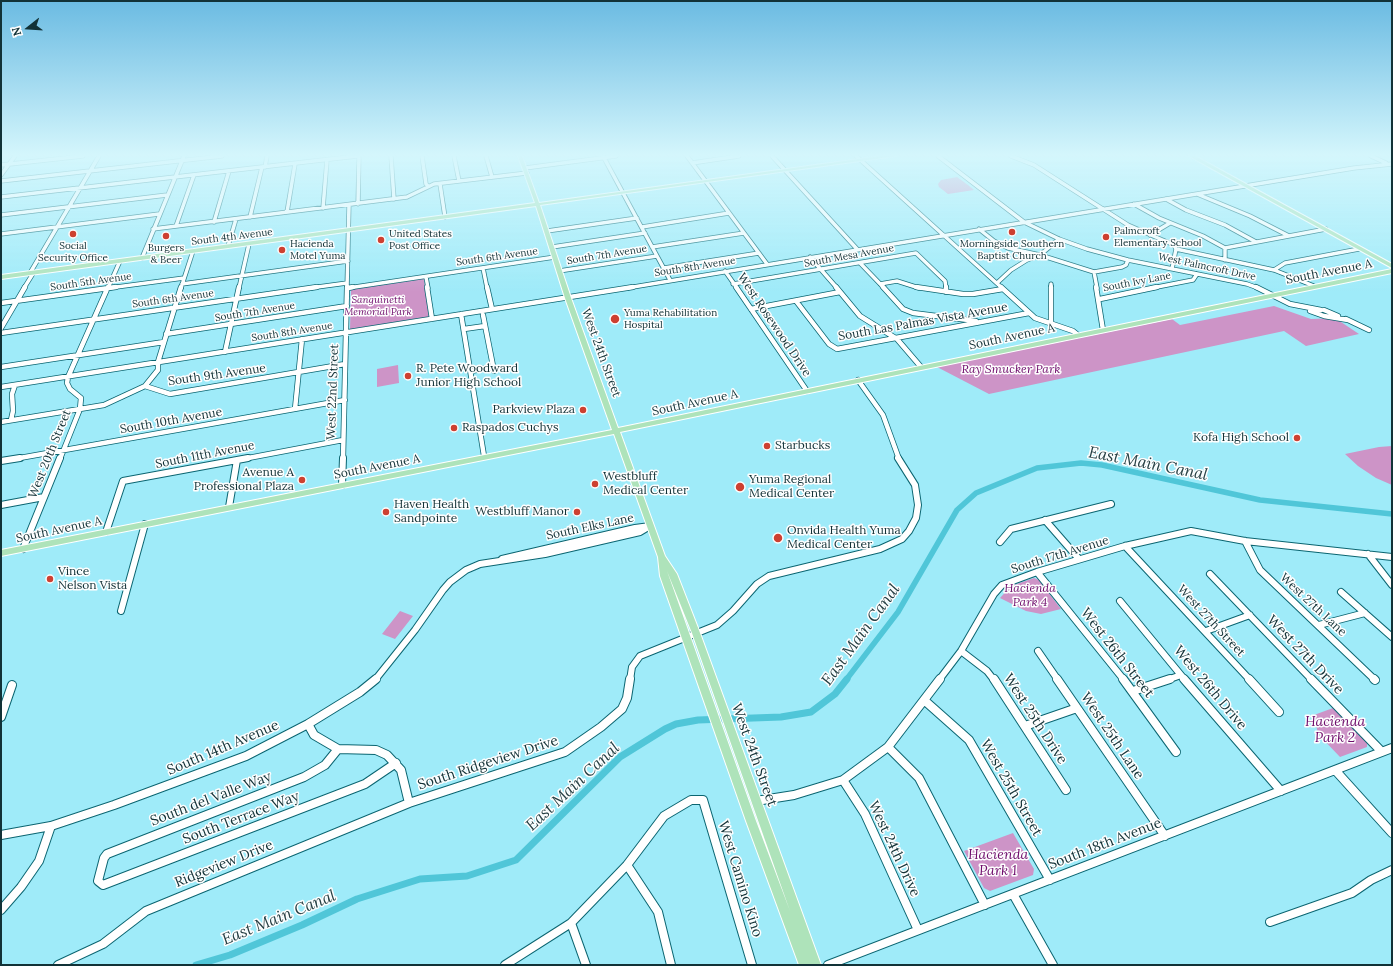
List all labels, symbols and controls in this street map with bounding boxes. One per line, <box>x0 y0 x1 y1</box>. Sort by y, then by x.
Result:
north arrow <box>8 8 48 48</box>
text: N <box>9 25 24 38</box>
place label: Palmcroft Elementary School <box>1114 225 1202 248</box>
street label: South 4th Avenue <box>191 226 273 248</box>
marker: Morningside Southern Baptist Church <box>1007 227 1017 237</box>
place label: United States Post Office <box>389 228 452 252</box>
marker: Social Security Office <box>68 229 78 239</box>
marker: Burgers & Beer <box>161 231 171 241</box>
marker: Palmcroft Elementary School <box>1101 232 1111 242</box>
marker: United States Post Office <box>376 235 386 245</box>
place label: Hacienda Motel Yuma <box>290 238 346 262</box>
place label: Morningside Southern Baptist Church <box>960 238 1064 262</box>
place label: Social Security Office <box>38 240 108 264</box>
place label: Burgers & Beer <box>148 242 184 266</box>
street label: South Mesa Avenue <box>803 242 895 270</box>
street label: South 7th Avenue <box>566 243 648 267</box>
marker: Hacienda Motel Yuma <box>277 245 287 255</box>
street label: South 6th Avenue <box>455 245 539 269</box>
street label: West Palmcroft Drive <box>1157 251 1257 283</box>
street label: South 8th Avenue <box>654 255 736 279</box>
street label: South Avenue A <box>1285 257 1373 287</box>
street label: South 5th Avenue <box>50 270 132 294</box>
street label: South Ivy Lane <box>1102 270 1172 294</box>
street label: West Rosewood Drive <box>734 271 814 379</box>
street label: South 6th Avenue <box>131 287 215 311</box>
park label: Sanguinetti Memorial Park <box>344 294 412 318</box>
street label: South 7th Avenue <box>214 300 296 324</box>
street label: South Las Palmas Vista Avenue <box>837 300 1009 344</box>
street label: West 24th Street <box>578 307 624 399</box>
place label: Yuma Rehabilitation Hospital <box>624 307 717 330</box>
marker: Yuma Rehabilitation Hospital <box>609 313 621 325</box>
street label: South 8th Avenue <box>251 320 333 344</box>
street label: South Avenue A <box>968 321 1056 353</box>
street label: West 22nd Street <box>324 344 342 440</box>
street label: South 9th Avenue <box>167 361 267 389</box>
place label: R. Pete Woodward Junior High School <box>416 362 521 390</box>
park label: Ray Smucker Park <box>961 363 1061 377</box>
marker: R. Pete Woodward Junior High School <box>403 371 413 381</box>
street label: South Avenue A <box>651 387 739 419</box>
place label: Parkview Plaza <box>492 403 575 417</box>
street label: South 10th Avenue <box>119 405 223 437</box>
marker: Parkview Plaza <box>578 405 588 415</box>
street label: West 20th Street <box>26 408 74 500</box>
place label: Raspados Cuchys <box>462 421 558 435</box>
marker: Raspados Cuchys <box>449 423 459 433</box>
place label: Kofa High School <box>1193 431 1289 445</box>
marker: Kofa High School <box>1292 433 1302 443</box>
street label: South 11th Avenue <box>154 438 256 472</box>
place label: Starbucks <box>775 439 830 453</box>
marker: Starbucks <box>762 441 772 451</box>
water label: East Main Canal <box>1087 443 1209 485</box>
street label: South Avenue A <box>333 452 421 482</box>
place label: Avenue A Professional Plaza <box>194 466 294 494</box>
place label: Westbluff Medical Center <box>603 470 688 498</box>
place label: Yuma Regional Medical Center <box>749 473 834 501</box>
marker: Avenue A Professional Plaza <box>297 475 307 485</box>
marker: Westbluff Medical Center <box>590 479 600 489</box>
marker: Yuma Regional Medical Center <box>734 481 746 493</box>
place label: Haven Health Sandpointe <box>394 498 469 526</box>
place label: Westbluff Manor <box>475 505 569 519</box>
marker: Haven Health Sandpointe <box>381 507 391 517</box>
marker: Westbluff Manor <box>572 507 582 517</box>
street label: South Elks Lane <box>545 511 635 543</box>
street label: South Avenue A <box>15 514 103 546</box>
place label: Onvida Health Yuma Medical Center <box>787 524 901 552</box>
marker: Onvida Health Yuma Medical Center <box>772 532 784 544</box>
street label: South 17th Avenue <box>1009 533 1111 577</box>
place label: Vince Nelson Vista <box>58 565 127 593</box>
street label: West 27th Lane <box>1277 571 1349 639</box>
marker: Vince Nelson Vista <box>45 574 55 584</box>
water label: East Main Canal <box>818 580 904 690</box>
park label: Hacienda Park 4 <box>1004 582 1056 610</box>
street label: West 27th Street <box>1174 582 1248 660</box>
street label: West 26th Street <box>1077 605 1157 701</box>
street label: West 27th Drive <box>1263 612 1347 698</box>
street label: West 26th Drive <box>1170 643 1250 733</box>
street label: West 25th Drive <box>1000 671 1070 767</box>
street label: West 25th Lane <box>1077 689 1147 783</box>
street label: West 24th Street <box>728 701 780 809</box>
park label: Hacienda Park 2 <box>1305 714 1365 746</box>
street label: South 14th Avenue <box>165 717 281 779</box>
street label: South Ridgeview Drive <box>416 732 560 794</box>
street label: West 25th Street <box>977 737 1045 839</box>
water label: East Main Canal <box>522 739 624 835</box>
street label: South del Valle Way <box>148 768 274 830</box>
street label: South Terrace Way <box>180 788 302 848</box>
street label: West 24th Drive <box>864 798 924 900</box>
street label: South 18th Avenue <box>1046 815 1164 873</box>
street label: West Camino Kino <box>714 819 766 939</box>
street label: Ridgeview Drive <box>172 837 276 891</box>
park label: Hacienda Park 1 <box>968 847 1028 880</box>
water label: East Main Canal <box>219 886 339 950</box>

